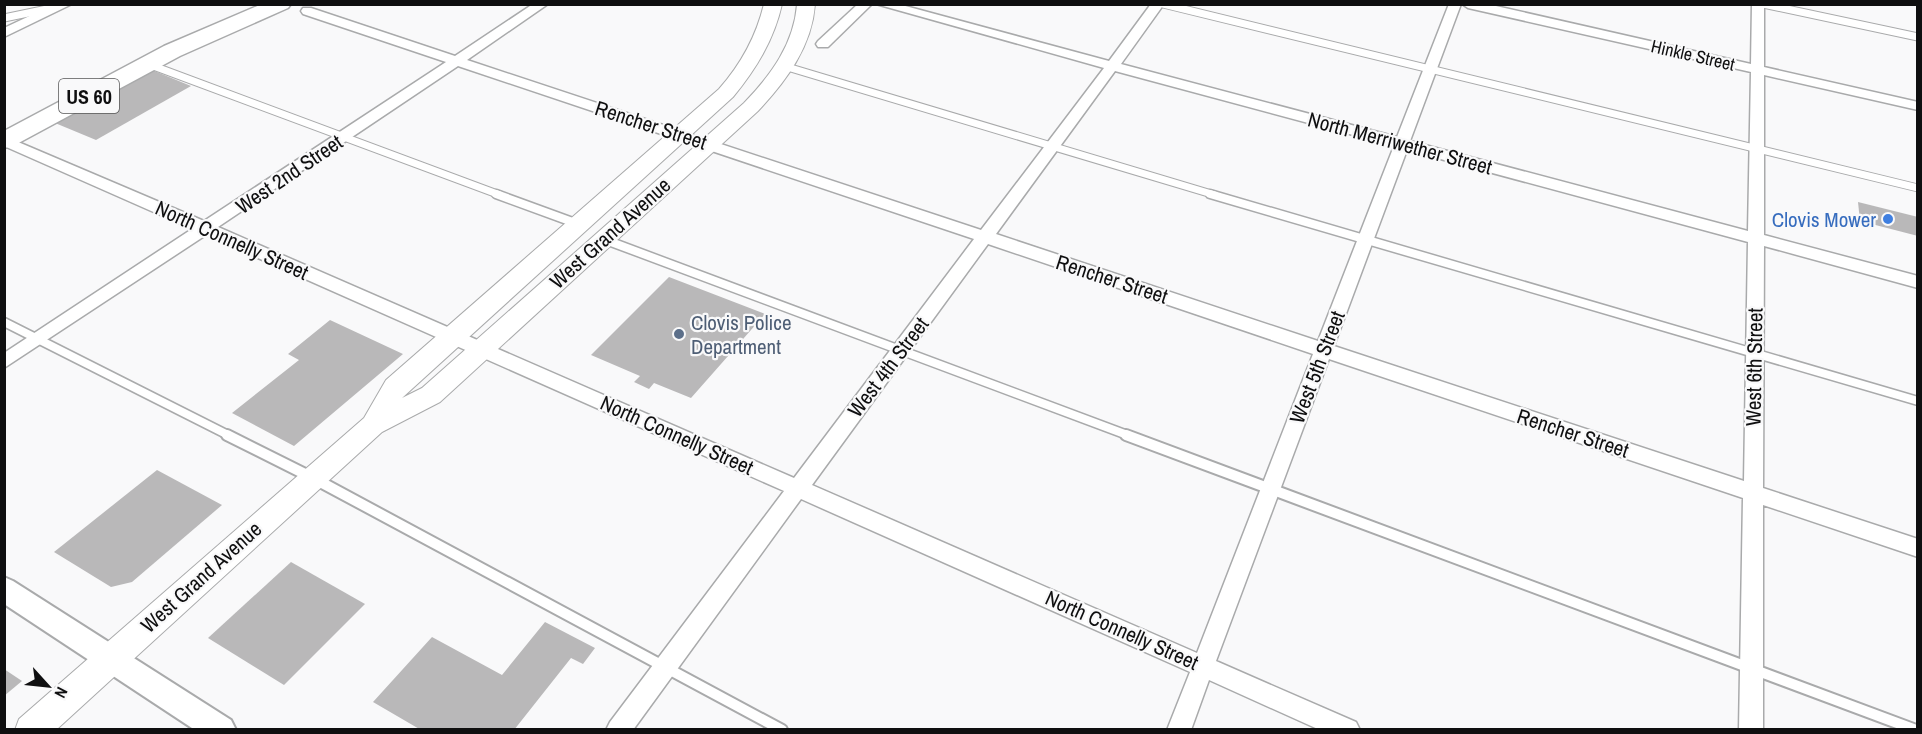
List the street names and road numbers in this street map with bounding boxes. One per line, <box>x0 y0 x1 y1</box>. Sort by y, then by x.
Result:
street label: Hinkle Street <box>1649 33 1737 77</box>
road number: US 60 <box>59 79 119 113</box>
street label: Rencher Street <box>591 93 711 157</box>
street label: North Merriwether Street <box>1305 104 1495 182</box>
street label: West 2nd Street <box>230 127 348 220</box>
street label: West Grand Avenue <box>543 171 677 295</box>
street label: North Connelly Street <box>151 193 313 287</box>
street label: Rencher Street <box>1052 247 1172 311</box>
street label: West 5th Street <box>1282 306 1352 427</box>
street label: West 6th Street <box>1738 307 1770 426</box>
street label: West 4th Street <box>841 311 935 423</box>
street label: North Connelly Street <box>596 388 758 482</box>
street label: Rencher Street <box>1513 401 1633 465</box>
street label: West Grand Avenue <box>134 515 268 639</box>
street label: North Connelly Street <box>1041 583 1203 677</box>

